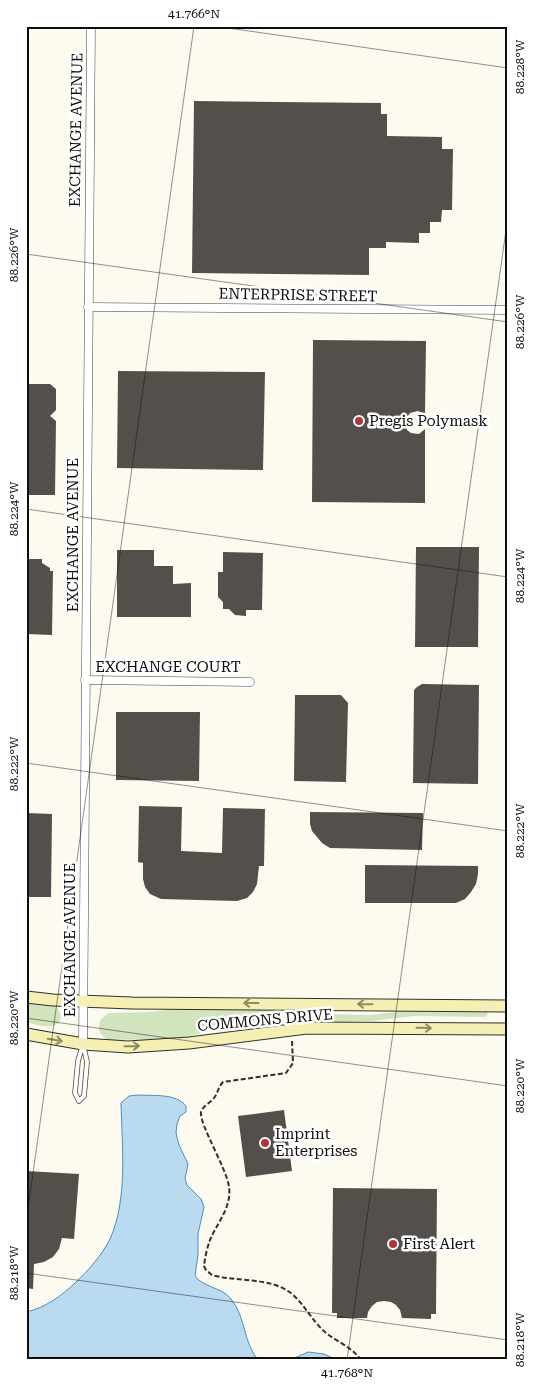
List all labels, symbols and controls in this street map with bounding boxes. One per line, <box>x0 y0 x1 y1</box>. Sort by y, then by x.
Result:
text: 41.766°N <box>168 7 220 21</box>
text: 88.228°W <box>513 39 527 94</box>
street label: EXCHANGE AVENUE <box>66 53 86 207</box>
text: 88.226°W <box>7 227 21 282</box>
street label: ENTERPRISE STREET <box>218 285 378 305</box>
text: 88.226°W <box>513 294 527 349</box>
place label: Pregis Polymask <box>369 412 488 430</box>
marker: Pregis Polymask <box>353 415 365 427</box>
street label: EXCHANGE AVENUE <box>64 458 82 612</box>
text: 88.224°W <box>7 481 21 536</box>
text: 88.224°W <box>513 548 527 603</box>
street label: EXCHANGE COURT <box>95 658 241 676</box>
text: 88.222°W <box>7 736 21 791</box>
text: 88.222°W <box>513 803 527 858</box>
street label: EXCHANGE AVENUE <box>61 863 79 1017</box>
text: 88.220°W <box>7 990 21 1045</box>
one-way arrow <box>243 998 260 1008</box>
one-way arrow <box>357 999 374 1009</box>
street label: COMMONS DRIVE <box>196 1005 334 1035</box>
one-way arrow <box>415 1023 431 1033</box>
one-way arrow <box>46 1035 62 1045</box>
one-way arrow <box>124 1042 140 1051</box>
text: 88.220°W <box>513 1058 527 1113</box>
place label: Imprint Enterprises <box>275 1125 357 1160</box>
marker: Imprint Enterprises <box>259 1137 271 1149</box>
place label: First Alert <box>403 1235 475 1253</box>
marker: First Alert <box>387 1238 399 1250</box>
text: 88.218°W <box>7 1245 21 1300</box>
text: 88.218°W <box>513 1312 527 1367</box>
text: 41.768°N <box>321 1366 373 1380</box>

